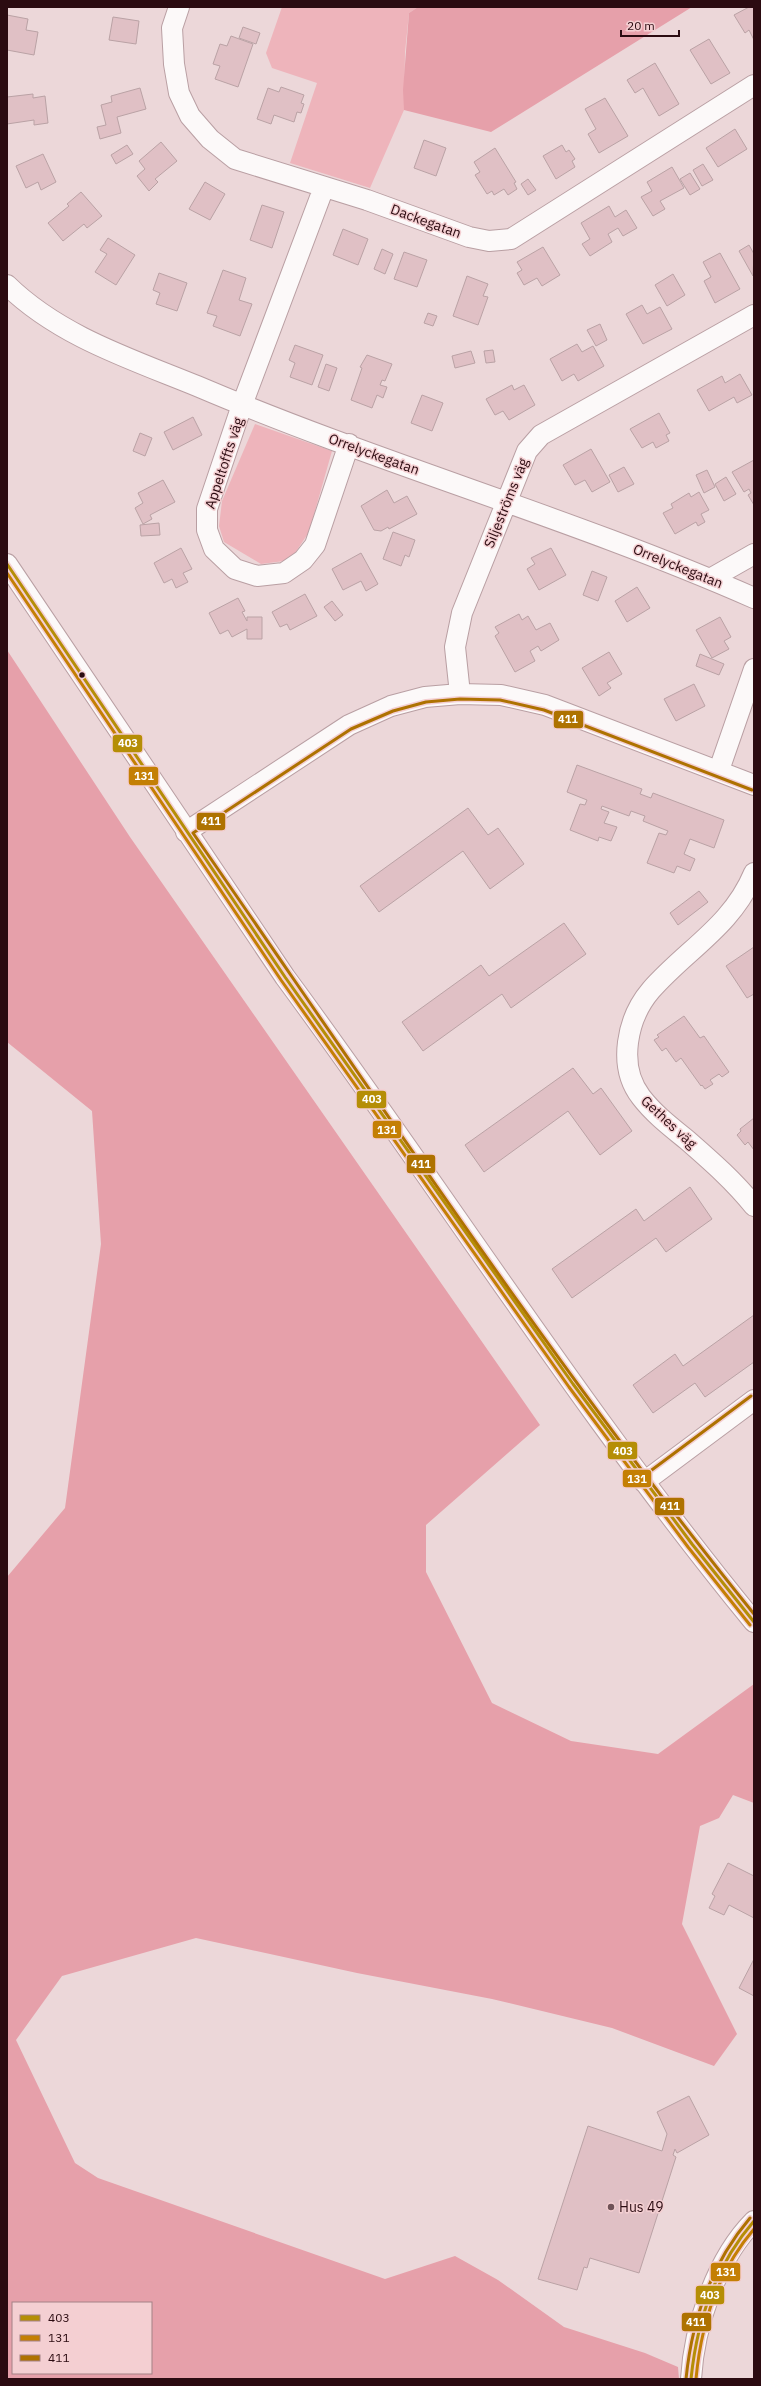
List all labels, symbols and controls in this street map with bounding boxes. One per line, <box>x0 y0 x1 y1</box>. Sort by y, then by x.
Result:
scale bar <box>621 12 679 38</box>
text: 20 m <box>627 18 655 33</box>
street label: Dackegatan <box>388 200 464 242</box>
street label: Appeltoffts väg <box>201 414 247 511</box>
street label: Orrelyckegatan <box>326 429 422 479</box>
street label: Siljeströms väg <box>480 455 532 550</box>
street label: Orrelyckegatan <box>630 540 726 592</box>
unlabelled marker <box>77 670 87 680</box>
line badge: 411 <box>553 710 584 729</box>
text: 411 <box>558 712 578 726</box>
line badge: 403 <box>112 734 143 753</box>
text: 403 <box>118 736 138 750</box>
line badge: 131 <box>128 766 159 786</box>
text: 131 <box>134 769 154 783</box>
line badge: 411 <box>196 812 226 831</box>
text: 411 <box>201 814 221 828</box>
line badge: 403 <box>356 1090 387 1109</box>
text: 403 <box>362 1092 382 1106</box>
street label: Gethes väg <box>637 1092 701 1153</box>
line badge: 131 <box>372 1120 402 1139</box>
text: 131 <box>377 1123 397 1137</box>
line badge: 411 <box>406 1154 436 1174</box>
text: 411 <box>411 1157 431 1171</box>
line badge: 403 <box>607 1441 638 1460</box>
text: 403 <box>613 1444 633 1458</box>
line badge: 131 <box>622 1469 652 1488</box>
text: 131 <box>627 1472 647 1486</box>
line badge: 411 <box>654 1497 685 1516</box>
text: 411 <box>660 1499 680 1513</box>
place label: Hus 49 <box>619 2198 664 2216</box>
marker: Hus 49 <box>606 2202 616 2212</box>
line badge: 131 <box>710 2262 741 2282</box>
text: 131 <box>716 2265 736 2279</box>
line badge: 403 <box>695 2285 725 2305</box>
text: 403 <box>700 2288 720 2302</box>
legend <box>12 2302 152 2374</box>
text: 403 <box>48 2310 70 2325</box>
line badge: 411 <box>681 2312 712 2332</box>
text: 411 <box>686 2315 706 2329</box>
text: 131 <box>48 2330 70 2345</box>
text: 411 <box>48 2350 70 2365</box>

